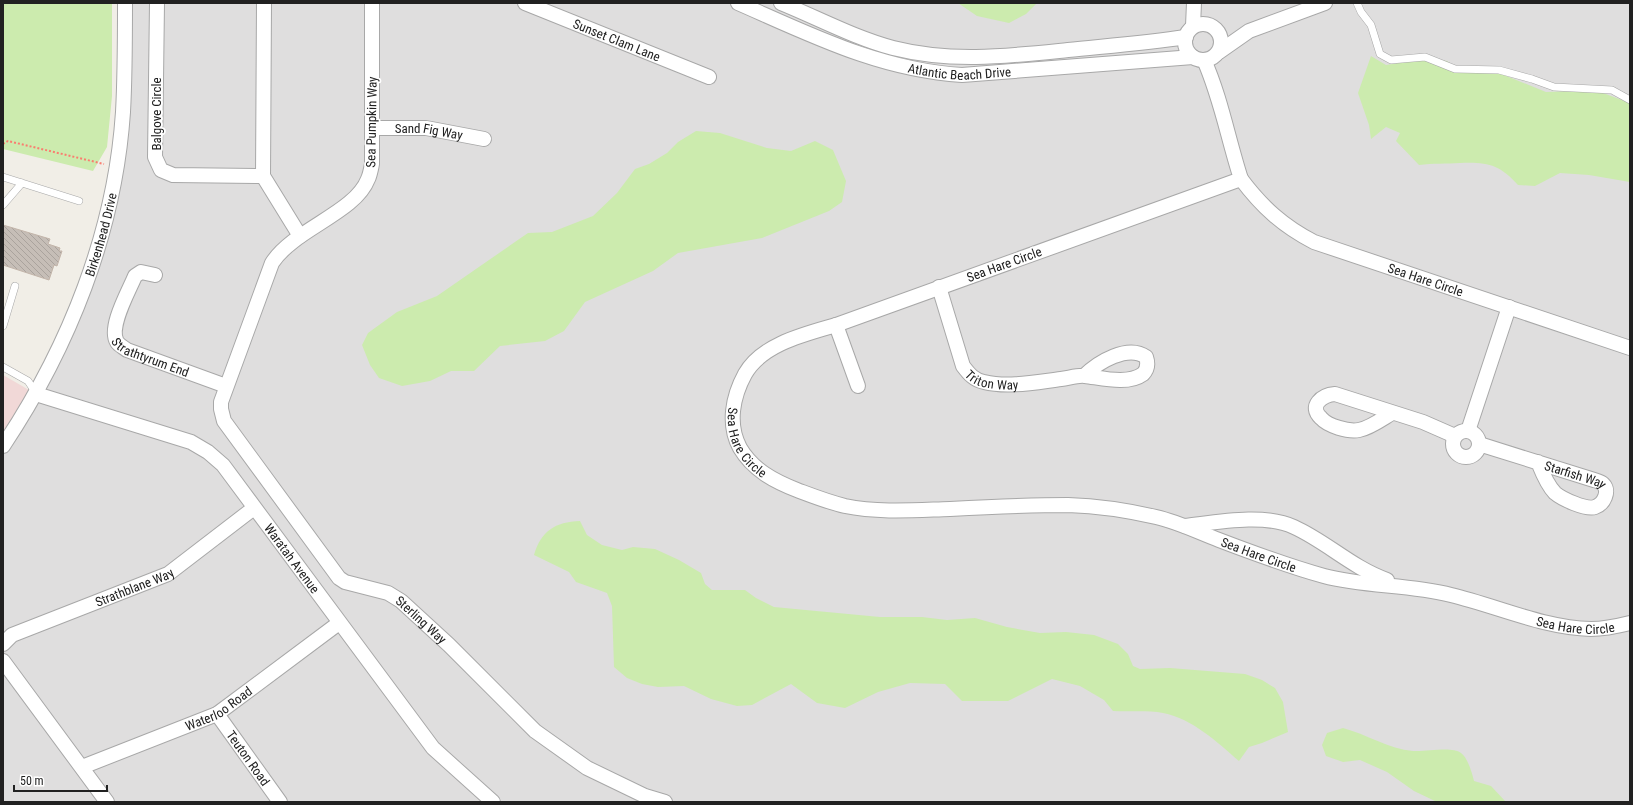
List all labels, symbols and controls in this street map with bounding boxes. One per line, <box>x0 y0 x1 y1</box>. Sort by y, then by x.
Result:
street label: Sunset Clam Lane <box>571 16 662 65</box>
street label: Atlantic Beach Drive <box>907 61 1011 83</box>
street label: Sea Pumpkin Way <box>363 76 380 168</box>
street label: Balgove Circle <box>149 78 164 150</box>
street label: Sand Fig Way <box>395 121 465 143</box>
street label: Birkenhead Drive <box>82 192 120 279</box>
street label: Sea Hare Circle <box>965 244 1044 285</box>
street label: Sea Hare Circle <box>1386 260 1465 300</box>
street label: Strathtyrum End <box>108 335 191 380</box>
street label: Triton Way <box>962 367 1019 393</box>
street label: Sea Hare Circle <box>725 407 769 481</box>
street label: Starfish Way <box>1543 458 1610 492</box>
street label: Waratah Avenue <box>261 521 322 596</box>
street label: Sea Hare Circle <box>1219 534 1298 575</box>
street label: Strathblane Way <box>93 565 178 610</box>
street label: Sterling Way <box>393 593 450 647</box>
street label: Sea Hare Circle <box>1535 614 1616 637</box>
street label: Waterloo Road <box>183 684 255 734</box>
street label: Teuton Road <box>223 728 273 789</box>
scale bar <box>14 767 107 793</box>
text: 50 m <box>20 774 44 788</box>

